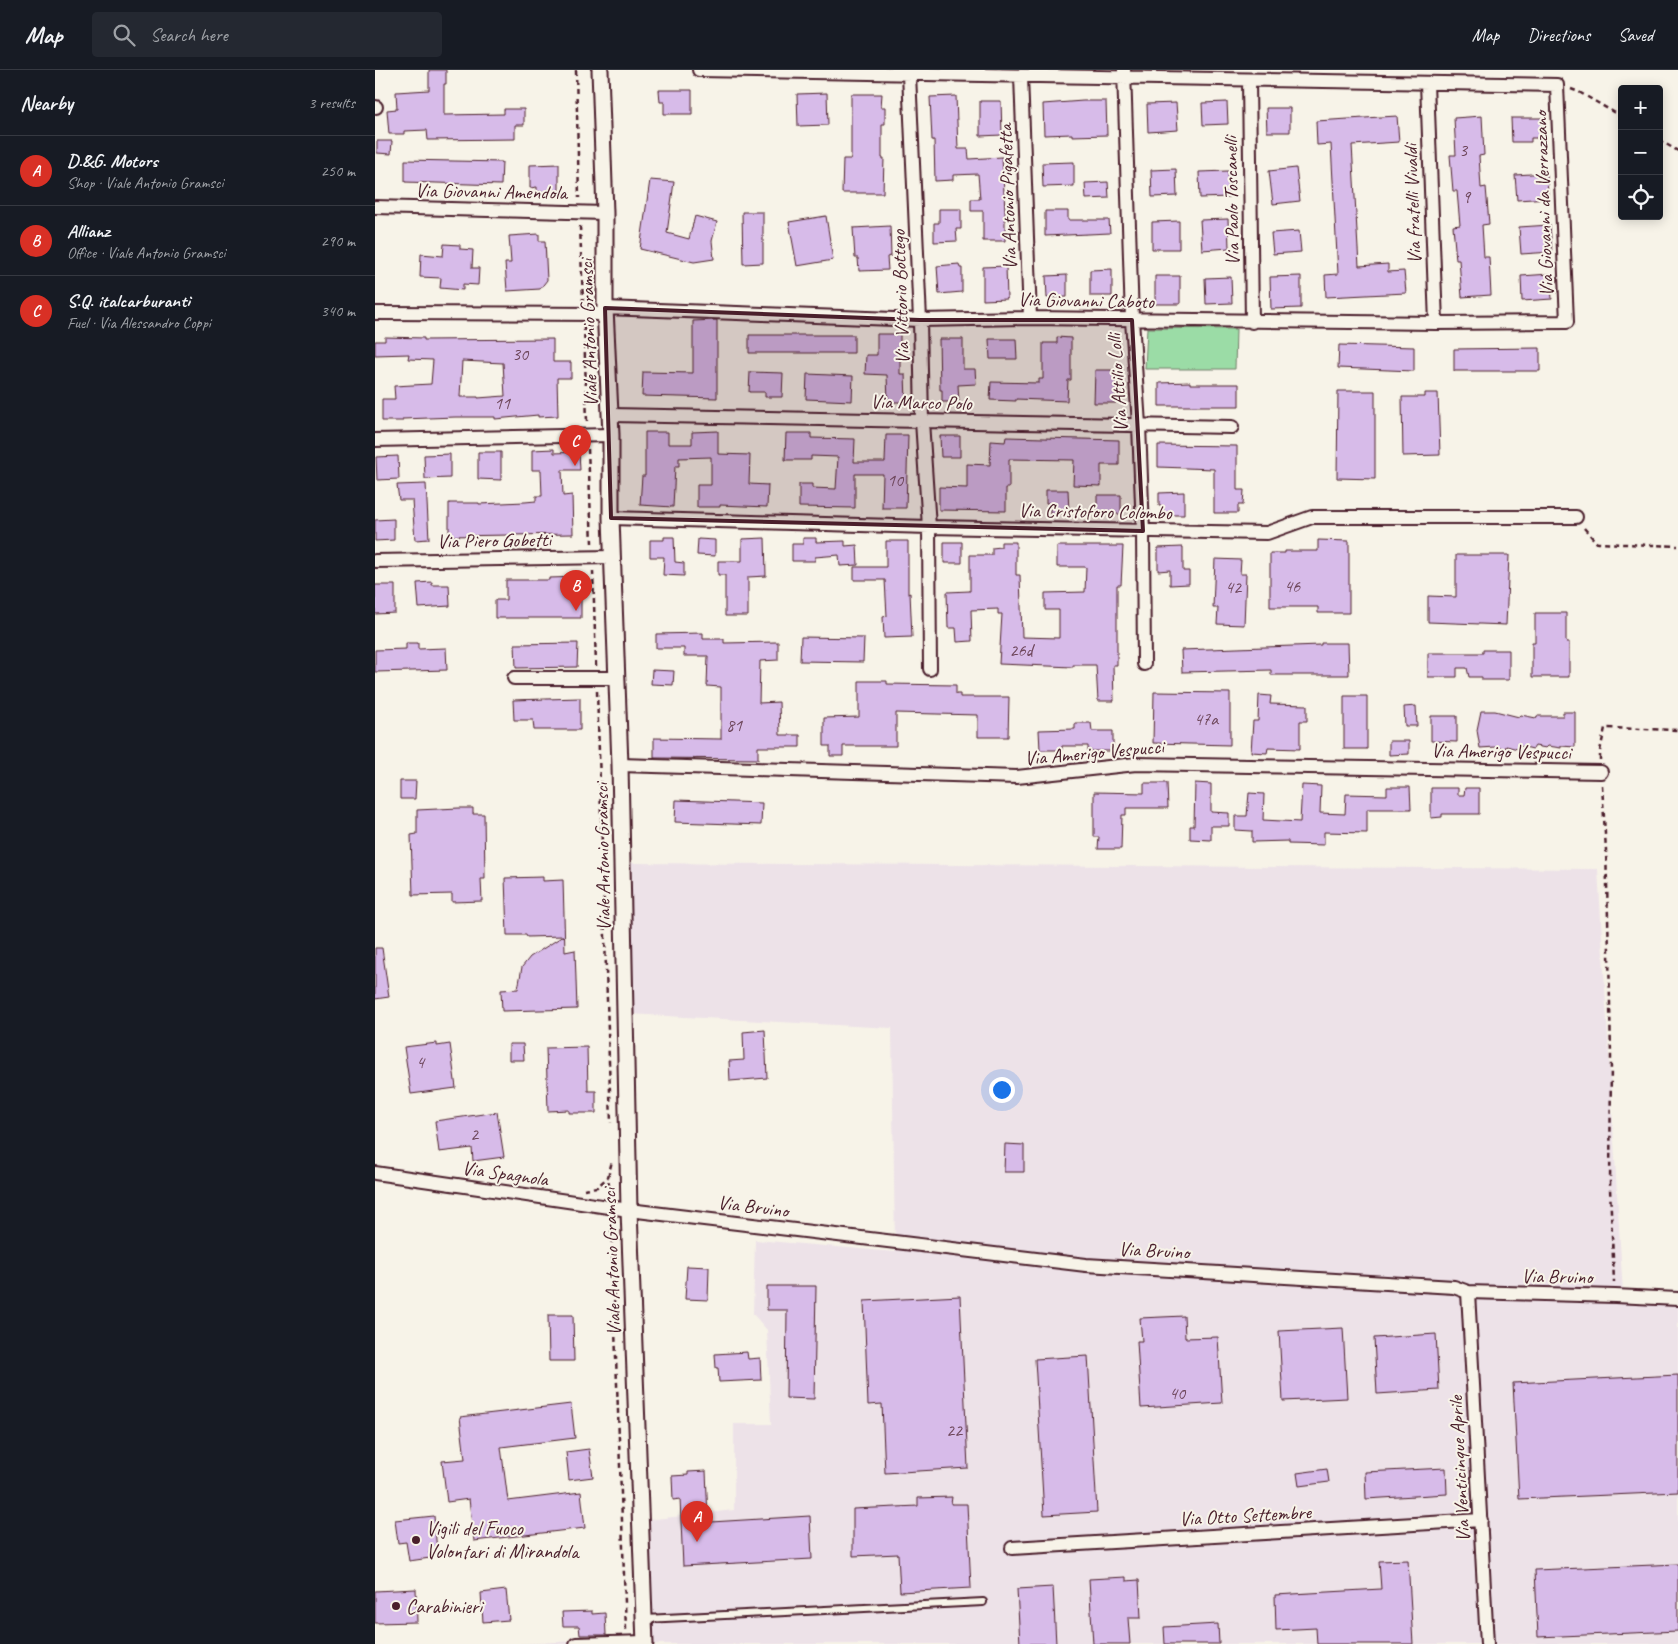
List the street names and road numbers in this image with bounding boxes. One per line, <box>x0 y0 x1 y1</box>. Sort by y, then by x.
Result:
street label: Via Giovanni da Verrazzano <box>1528 109 1559 297</box>
street label: Via Antonio Pigafetta <box>992 122 1023 270</box>
street label: Via Paolo Toscanelli <box>1218 134 1245 266</box>
street label: Via fratelli Vivaldi <box>1398 141 1427 264</box>
street label: Via Giovanni Amendola <box>415 178 569 205</box>
street label: Via Vittorio Bottego <box>886 228 915 365</box>
street label: Viale Antonio Gramsci <box>573 256 604 407</box>
street label: Via Giovanni Caboto <box>1018 287 1155 314</box>
street label: Via Attilio Lolli <box>1101 331 1133 433</box>
street label: Via Marco Polo <box>870 389 973 416</box>
street label: Via Cristoforo Colombo <box>1018 498 1173 525</box>
street label: Via Piero Gobetti <box>437 527 554 554</box>
street label: Via Amerigo Vespucci <box>1023 734 1167 771</box>
street label: Via Amerigo Vespucci <box>1431 738 1573 765</box>
street label: Viale Antonio Gramsci <box>589 780 616 931</box>
street label: Via Spagnola <box>460 1155 551 1192</box>
street label: Viale Antonio Gramsci <box>596 1185 627 1336</box>
street label: Via Bruino <box>716 1190 792 1223</box>
street label: Via Bruino <box>1118 1236 1192 1265</box>
street label: Via Bruino <box>1521 1263 1595 1290</box>
street label: Via Venticinque Aprile <box>1443 1394 1476 1543</box>
street label: Via Otto Settembre <box>1178 1499 1313 1531</box>

